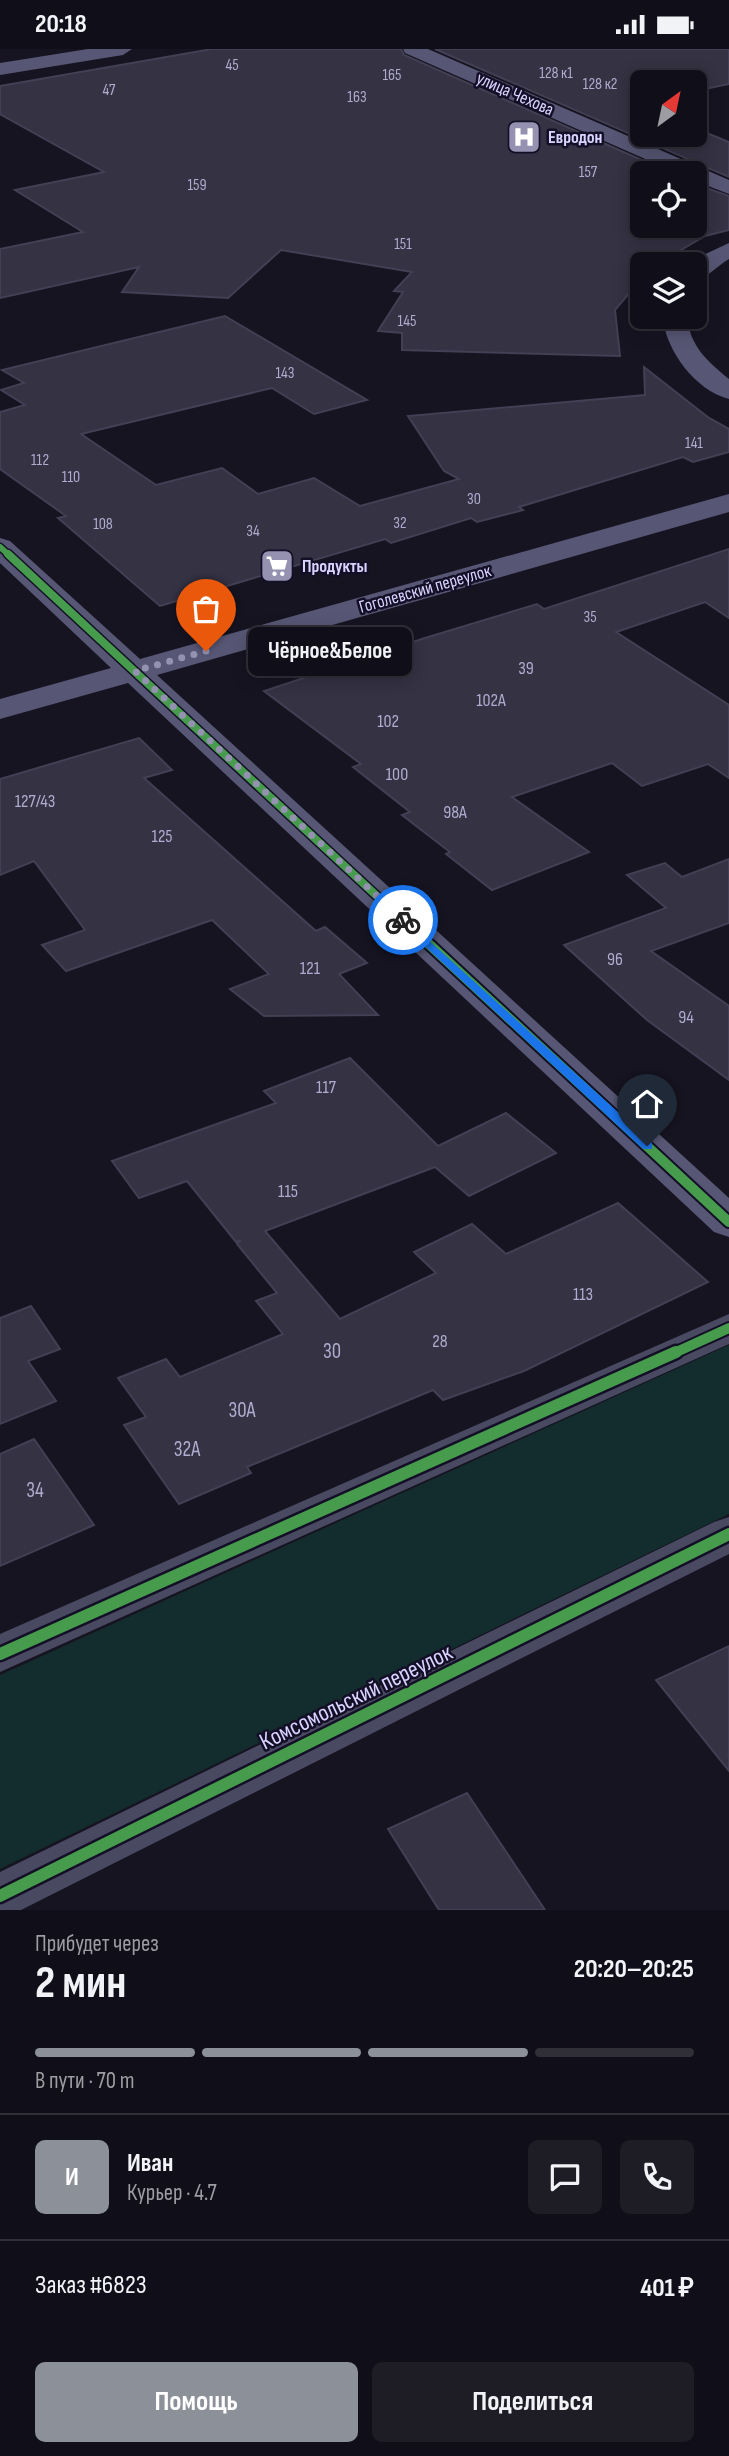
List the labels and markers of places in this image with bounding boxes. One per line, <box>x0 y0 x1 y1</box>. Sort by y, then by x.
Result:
hospital icon: Евродон <box>505 118 543 156</box>
place label: Евродон <box>548 127 603 148</box>
supermarket icon: Продукты <box>258 547 296 585</box>
place label: Продукты <box>302 556 368 577</box>
pin <box>176 579 236 651</box>
callout: Чёрное&Белое <box>248 627 412 675</box>
pin <box>617 1074 677 1146</box>

